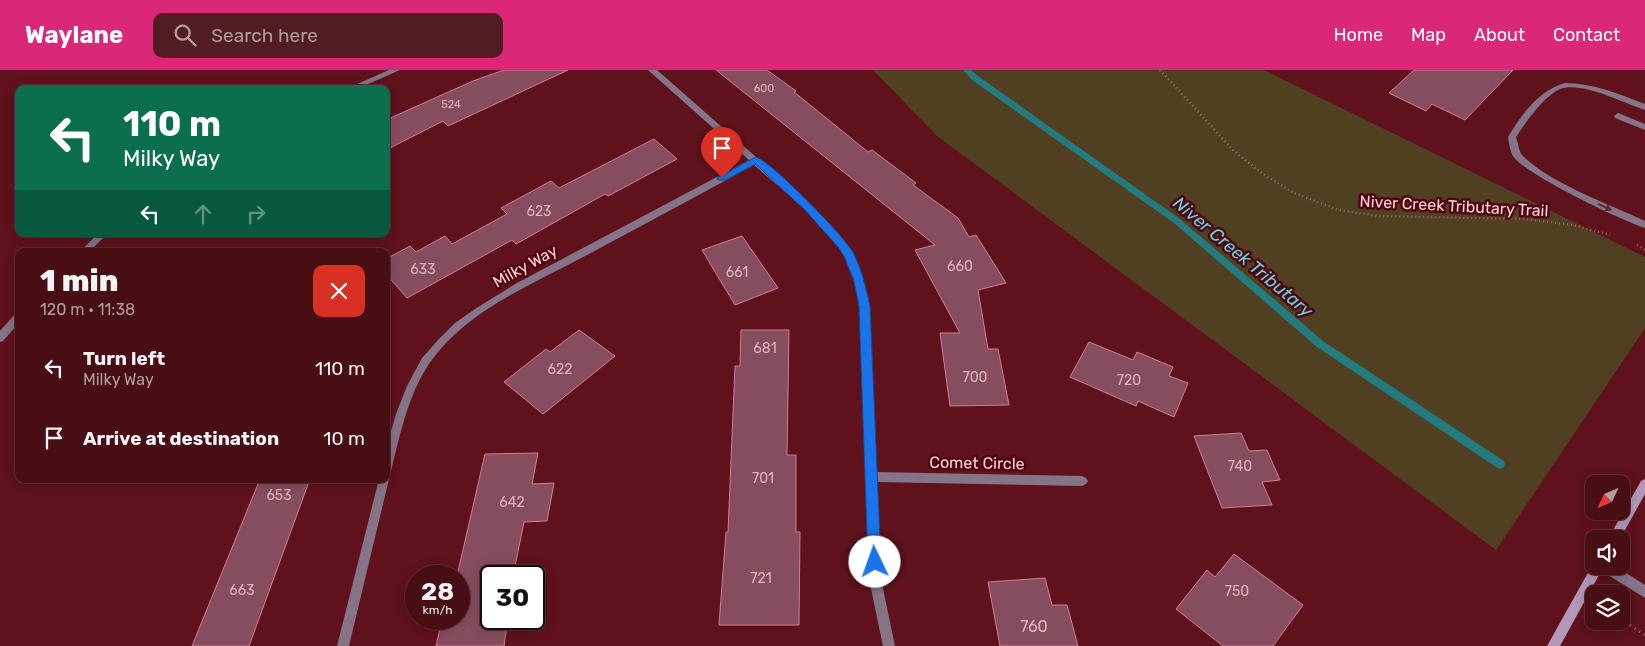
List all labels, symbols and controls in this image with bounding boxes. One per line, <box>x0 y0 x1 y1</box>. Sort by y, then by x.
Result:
search box <box>153 13 503 58</box>
text: Waylane <box>25 21 123 49</box>
icon: search <box>171 21 199 49</box>
text: Search here <box>211 24 318 47</box>
text: Home <box>1334 24 1383 46</box>
text: Map <box>1411 24 1446 46</box>
text: About <box>1474 24 1525 46</box>
text: Contact <box>1553 24 1620 46</box>
house number: 600 <box>754 82 774 95</box>
house number: 524 <box>441 98 461 111</box>
text: 110 m <box>123 103 221 145</box>
icon: left <box>40 105 105 170</box>
pin <box>701 127 743 178</box>
icon: arrive <box>708 134 736 162</box>
text: Milky Way <box>123 145 220 172</box>
water label: Niver Creek Tributary <box>1169 192 1318 323</box>
street label: Niver Creek Tributary Trail <box>1359 192 1549 220</box>
icon: left <box>136 200 164 228</box>
icon: ahead <box>189 200 217 228</box>
icon: right <box>242 200 270 228</box>
house number: 623 <box>526 203 552 220</box>
one-way arrow <box>1598 203 1612 211</box>
street label: Milky Way <box>489 240 561 291</box>
house number: 660 <box>947 258 973 275</box>
house number: 633 <box>410 261 436 278</box>
text: 1 min <box>40 263 118 299</box>
house number: 661 <box>726 264 748 281</box>
button: close <box>313 265 365 317</box>
text: 120 m · 11:38 <box>40 300 135 319</box>
house number: 681 <box>753 340 777 357</box>
text: Turn left <box>83 347 165 370</box>
icon: left <box>40 354 68 382</box>
text: 110 m <box>315 357 365 380</box>
house number: 622 <box>548 361 572 378</box>
house number: 700 <box>963 369 988 386</box>
text: Milky Way <box>83 370 154 389</box>
house number: 720 <box>1117 372 1141 389</box>
icon: arrive <box>40 424 68 452</box>
text: Arrive at destination <box>83 427 279 450</box>
text: 10 m <box>323 427 365 450</box>
street label: Comet Circle <box>929 453 1025 473</box>
house number: 740 <box>1228 458 1252 475</box>
house number: 701 <box>752 470 774 487</box>
north arrow <box>1585 475 1630 520</box>
map controls <box>1585 475 1630 630</box>
house number: 653 <box>266 487 292 504</box>
house number: 642 <box>499 494 525 511</box>
button: sound <box>1585 530 1630 575</box>
position arrow <box>848 535 900 587</box>
speed limit sign: 30 <box>480 565 545 630</box>
house number: 721 <box>750 570 772 587</box>
text: 28 <box>421 577 454 606</box>
house number: 663 <box>229 582 255 599</box>
house number: 750 <box>1225 583 1249 600</box>
button: layers <box>1585 585 1630 630</box>
text: km/h <box>423 603 452 617</box>
house number: 760 <box>1020 617 1048 636</box>

